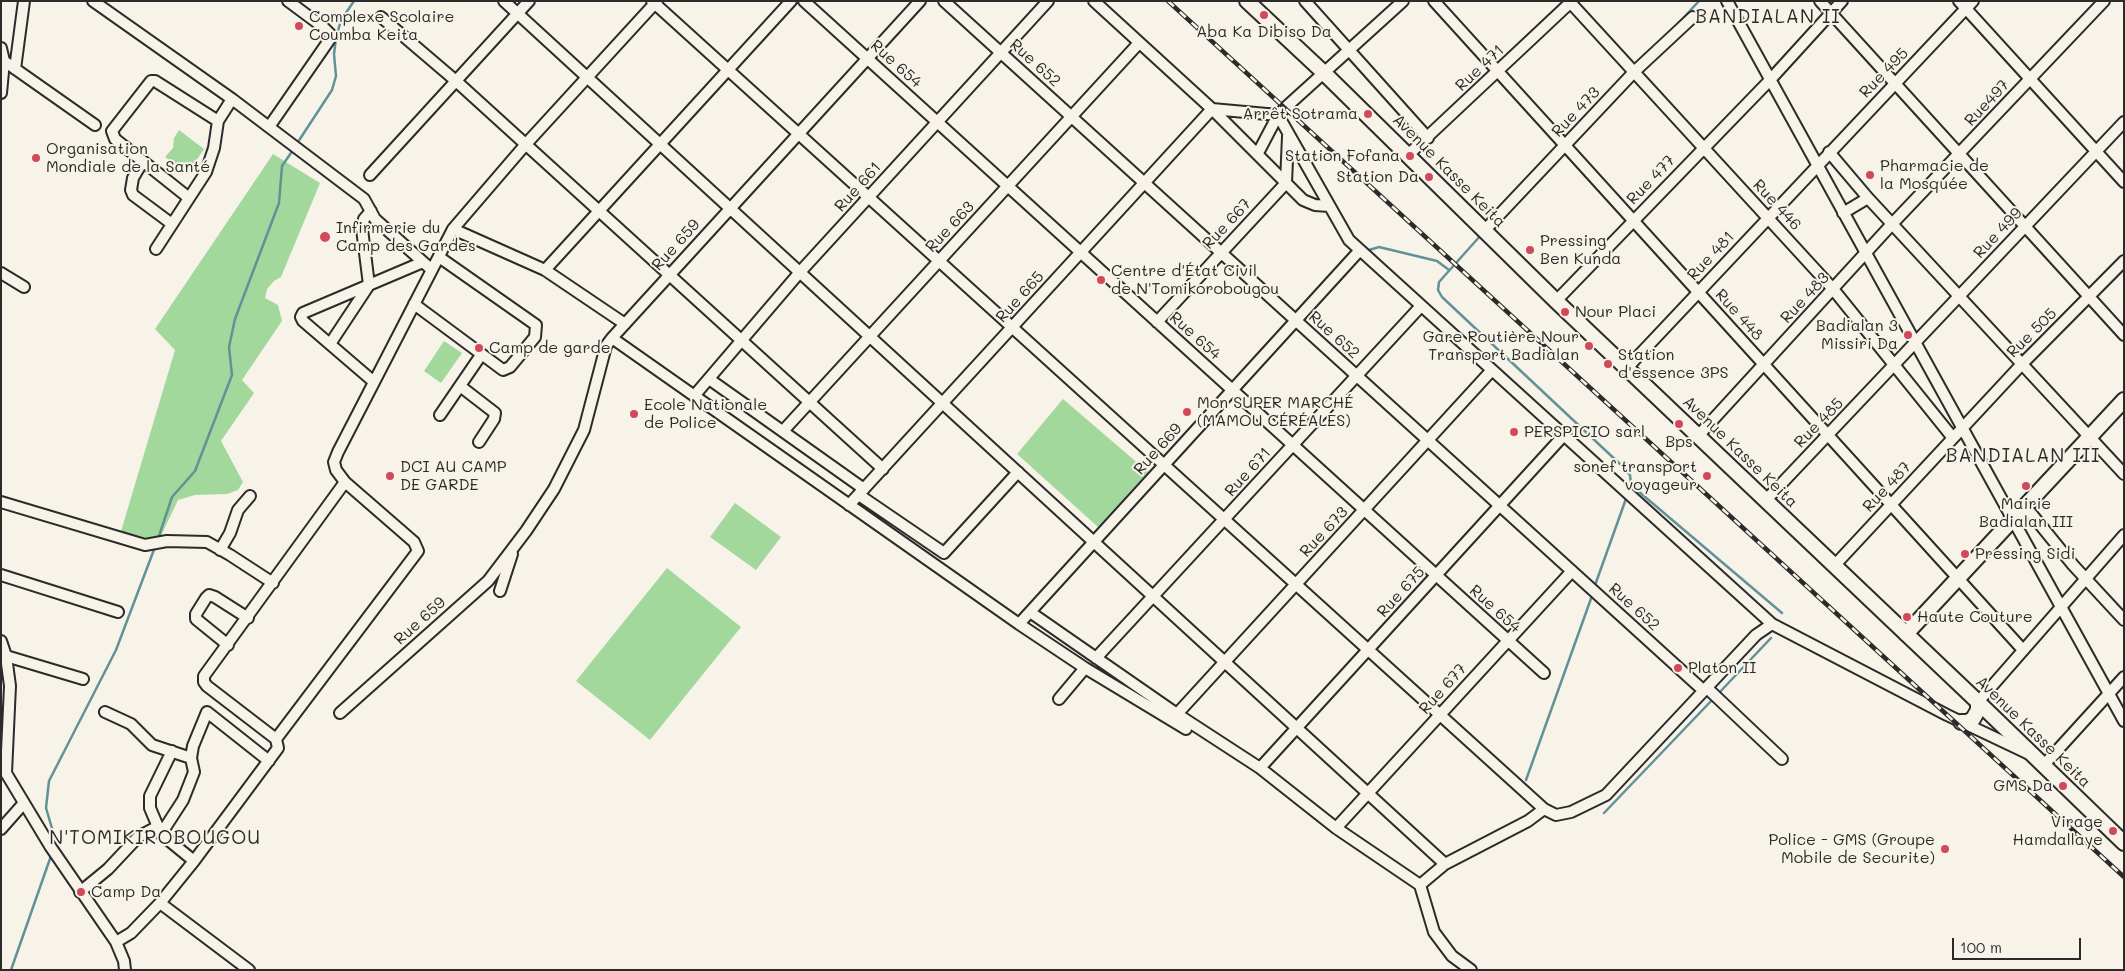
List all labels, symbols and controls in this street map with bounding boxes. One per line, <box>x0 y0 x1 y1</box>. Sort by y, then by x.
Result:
district label: BANDIALAN II <box>1694 6 1842 28</box>
place label: Complexe Scolaire Coumba Keita <box>309 7 454 45</box>
marker: Aba Ka Dibiso Da <box>1258 9 1270 21</box>
marker: Complexe Scolaire Coumba Keita <box>293 20 305 32</box>
place label: Aba Ka Dibiso Da <box>1196 22 1332 42</box>
street label: Rue 652 <box>1006 35 1064 91</box>
street label: Rue 654 <box>866 36 926 92</box>
street label: Rue 471 <box>1452 41 1508 95</box>
street label: Rue 495 <box>1855 44 1913 102</box>
street label: Rue497 <box>1961 76 2013 130</box>
street label: Rue 473 <box>1548 83 1604 141</box>
place label: Arrêt Sotrama <box>1243 104 1358 124</box>
marker: Arrêt Sotrama <box>1362 108 1374 120</box>
street label: Avenue Kasse Keita <box>1388 110 1510 232</box>
place label: Organisation Mondiale de la Santé <box>46 139 210 177</box>
place label: Station Fofana <box>1285 146 1400 166</box>
marker: Station Fofana <box>1404 150 1416 162</box>
street label: Rue 477 <box>1623 151 1679 209</box>
marker: Organisation Mondiale de la Santé <box>30 152 42 164</box>
place label: Pharmacie de la Mosquée <box>1880 156 1989 194</box>
street label: Rue 661 <box>831 158 885 216</box>
place label: Station Da <box>1337 167 1419 187</box>
marker: Pharmacie de la Mosquée <box>1864 169 1876 181</box>
marker: Station Da <box>1423 171 1435 183</box>
street label: Rue 446 <box>1749 176 1805 234</box>
street label: Rue 667 <box>1199 195 1255 253</box>
street label: Rue 663 <box>922 198 978 256</box>
street label: Rue 499 <box>1970 204 2026 262</box>
street label: Rue 659 <box>648 215 704 275</box>
place label: Infirmerie du Camp des Gardes <box>336 218 476 256</box>
street label: Rue 481 <box>1683 227 1739 285</box>
marker: Infirmerie du Camp des Gardes <box>318 230 332 244</box>
place label: Pressing Ben Kunda <box>1540 231 1621 269</box>
marker: Pressing Ben Kunda <box>1524 244 1536 256</box>
place label: Centre d'État Civil de N'Tomikorobougou <box>1111 261 1279 299</box>
street label: Rue 665 <box>992 267 1048 327</box>
street label: Rue 483 <box>1777 269 1833 327</box>
marker: Centre d'État Civil de N'Tomikorobougou <box>1095 274 1107 286</box>
street label: Rue 448 <box>1711 285 1767 345</box>
place label: Nour Placi <box>1575 302 1656 322</box>
street label: Rue 505 <box>2003 304 2061 362</box>
marker: Nour Placi <box>1559 306 1571 318</box>
street label: Rue 652 <box>1305 307 1363 363</box>
street label: Rue 654 <box>1165 308 1225 364</box>
place label: Badialan 3 Missiri Da <box>1816 316 1898 354</box>
place label: Gare Routière Nour Transport Badialan <box>1423 327 1579 365</box>
marker: Badialan 3 Missiri Da <box>1902 329 1914 341</box>
place label: Camp de garde <box>489 338 611 358</box>
marker: Gare Routière Nour Transport Badialan <box>1583 340 1595 352</box>
marker: Camp de garde <box>473 342 485 354</box>
place label: Station d'essence 3PS <box>1618 345 1728 383</box>
marker: Station d'essence 3PS <box>1602 358 1614 370</box>
street label: Avenue Kasse Keita <box>1679 392 1801 512</box>
place label: Mon SUPER MARCHÉ (MAMOU CÉRÉALES) <box>1197 393 1353 431</box>
street label: Rue 485 <box>1790 394 1848 452</box>
place label: Ecole Nationale de Police <box>644 395 767 433</box>
marker: Mon SUPER MARCHÉ (MAMOU CÉRÉALES) <box>1181 406 1193 418</box>
marker: Ecole Nationale de Police <box>628 408 640 420</box>
marker: Bps <box>1673 418 1685 430</box>
street label: Rue 669 <box>1130 419 1186 479</box>
place label: PERSPICIO sarl <box>1524 422 1645 442</box>
marker: PERSPICIO sarl <box>1508 426 1520 438</box>
place label: Bps <box>1665 432 1693 452</box>
street label: Rue 671 <box>1221 443 1275 501</box>
district label: BANDIALAN III <box>1944 445 2102 467</box>
place label: DCI AU CAMP DE GARDE <box>400 457 506 495</box>
place label: sonef transport voyageur <box>1574 457 1697 495</box>
street label: Rue 487 <box>1859 458 1915 516</box>
marker: DCI AU CAMP DE GARDE <box>384 470 396 482</box>
marker: sonef transport voyageur <box>1701 470 1713 482</box>
marker: Mairie Badialan III <box>2020 480 2032 492</box>
place label: Mairie Badialan III <box>1979 494 2073 532</box>
street label: Rue 673 <box>1296 503 1352 561</box>
place label: Pressing Sidi <box>1975 544 2075 564</box>
marker: Pressing Sidi <box>1959 548 1971 560</box>
street label: Rue 675 <box>1373 563 1429 621</box>
street label: Rue 652 <box>1605 579 1663 635</box>
street label: Rue 654 <box>1465 581 1525 637</box>
street label: Rue 659 <box>390 593 450 649</box>
place label: Haute Couture <box>1917 607 2033 627</box>
marker: Haute Couture <box>1901 611 1913 623</box>
place label: Platon II <box>1688 658 1756 678</box>
street label: Rue 677 <box>1415 660 1471 718</box>
marker: Platon II <box>1672 662 1684 674</box>
street label: Avenue Kasse Keita <box>1972 672 2094 792</box>
place label: GMS Da <box>1993 776 2053 796</box>
marker: GMS Da <box>2057 780 2069 792</box>
place label: Virage Hamdallaye <box>2013 812 2103 850</box>
marker: Virage Hamdallaye <box>2107 825 2119 837</box>
district label: N'TOMIKIROBOUGOU <box>47 827 263 849</box>
place label: Police - GMS (Groupe Mobile de Securite) <box>1768 830 1935 868</box>
marker: Police - GMS (Groupe Mobile de Securite) <box>1939 843 1951 855</box>
place label: Camp Da <box>91 882 161 902</box>
marker: Camp Da <box>75 886 87 898</box>
scale bar <box>1955 928 2084 960</box>
text: 100 m <box>1960 937 2002 957</box>

